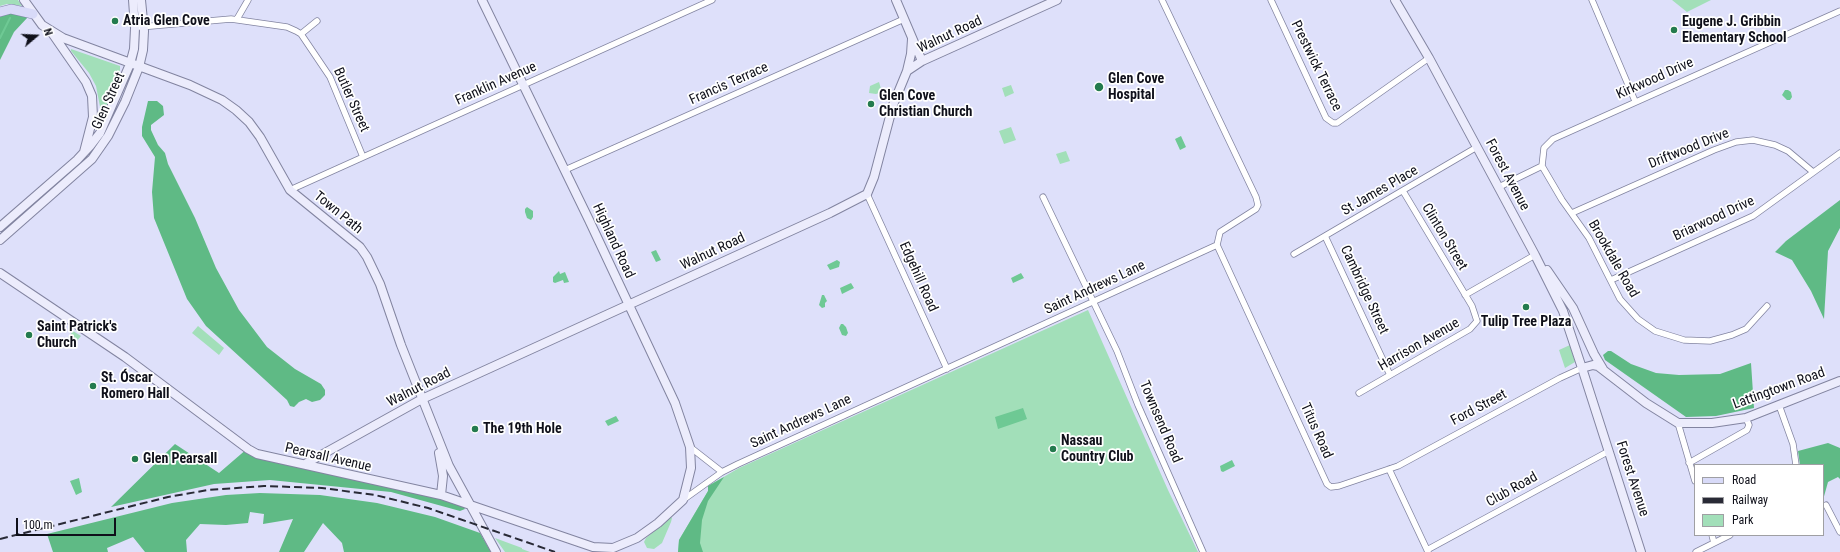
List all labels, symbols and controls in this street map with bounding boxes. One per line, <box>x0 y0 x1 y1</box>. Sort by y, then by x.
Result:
place label: Atria Glen Cove <box>123 13 210 29</box>
street label: Walnut Road <box>915 13 985 57</box>
place label: Eugene J. Gribbin Elementary School <box>1682 14 1787 46</box>
north arrow <box>16 16 56 56</box>
marker: Atria Glen Cove <box>110 16 120 26</box>
street label: Prestwick Terrace <box>1287 18 1345 114</box>
marker: Eugene J. Gribbin Elementary School <box>1669 25 1679 35</box>
text: N <box>41 27 55 37</box>
street label: Kirkwood Drive <box>1614 55 1696 103</box>
street label: Franklin Avenue <box>453 59 539 109</box>
street label: Francis Terrace <box>687 59 771 109</box>
street label: Butler Street <box>329 65 373 135</box>
street label: Glen Street <box>89 70 129 132</box>
place label: Glen Cove Hospital <box>1108 71 1164 104</box>
marker: Glen Cove Hospital <box>1093 81 1105 93</box>
place label: Glen Cove Christian Church <box>879 88 973 120</box>
marker: Glen Cove Christian Church <box>866 99 876 109</box>
street label: Driftwood Drive <box>1646 125 1732 173</box>
street label: Forest Avenue <box>1481 136 1533 214</box>
street label: St James Place <box>1339 162 1421 220</box>
street label: Town Path <box>310 188 366 238</box>
street label: Briarwood Drive <box>1671 193 1757 245</box>
street label: Highland Road <box>588 201 638 281</box>
street label: Clinton Street <box>1417 201 1471 273</box>
street label: Brookdale Road <box>1584 217 1642 301</box>
street label: Walnut Road <box>678 230 748 274</box>
street label: Edgehill Road <box>895 239 941 315</box>
street label: Cambridge Street <box>1336 243 1392 337</box>
street label: Saint Andrews Lane <box>1042 257 1148 319</box>
marker: Tulip Tree Plaza <box>1521 302 1531 312</box>
place label: Tulip Tree Plaza <box>1481 314 1571 330</box>
street label: Harrison Avenue <box>1375 315 1463 375</box>
place label: Saint Patrick's Church <box>37 319 117 352</box>
marker: Saint Patrick's Church <box>24 330 34 340</box>
street label: Walnut Road <box>384 365 454 411</box>
street label: Lattingtown Road <box>1731 365 1827 413</box>
place label: St. Óscar Romero Hall <box>101 370 170 402</box>
street label: Townsend Road <box>1135 378 1185 466</box>
marker: St. Óscar Romero Hall <box>88 381 98 391</box>
street label: Ford Street <box>1448 386 1510 430</box>
street label: Saint Andrews Lane <box>748 391 854 453</box>
street label: Titus Road <box>1296 401 1336 461</box>
place label: The 19th Hole <box>483 421 562 437</box>
marker: The 19th Hole <box>470 424 480 434</box>
place label: Nassau Country Club <box>1061 433 1134 466</box>
street label: Forest Avenue <box>1612 439 1652 519</box>
street label: Pearsall Avenue <box>283 440 373 476</box>
marker: Nassau Country Club <box>1048 444 1058 454</box>
place label: Glen Pearsall <box>143 451 217 467</box>
marker: Glen Pearsall <box>130 454 140 464</box>
legend <box>1694 464 1824 536</box>
street label: Club Road <box>1483 469 1541 511</box>
text: Road <box>1732 473 1756 487</box>
text: Railway <box>1732 493 1768 507</box>
scale bar <box>18 510 118 536</box>
text: Park <box>1732 513 1753 527</box>
text: 100 m <box>23 518 53 532</box>

